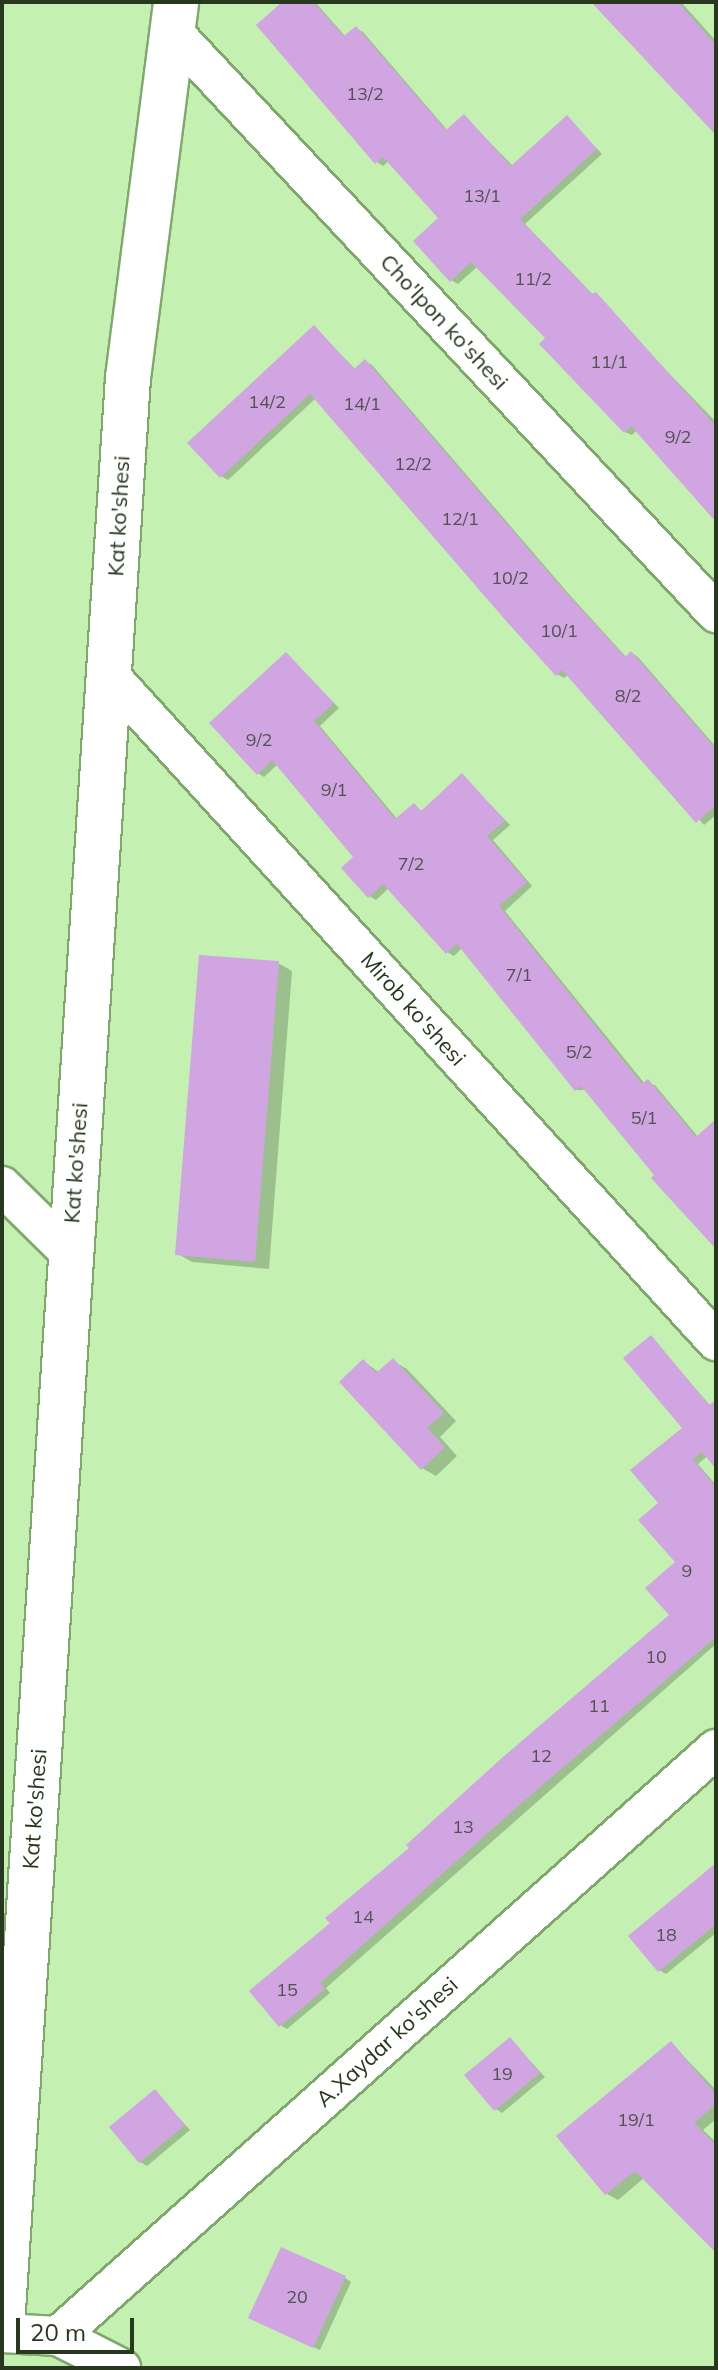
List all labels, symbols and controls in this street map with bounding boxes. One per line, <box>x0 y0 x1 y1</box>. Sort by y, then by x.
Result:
house number: 13/2 <box>346 83 384 105</box>
house number: 13/1 <box>463 185 501 207</box>
street label: Cho'lpon ko'shesi <box>375 249 513 395</box>
house number: 11/2 <box>514 268 552 290</box>
house number: 11/1 <box>590 351 628 373</box>
house number: 14/2 <box>248 391 286 413</box>
house number: 14/1 <box>343 393 381 415</box>
house number: 9/2 <box>665 426 691 448</box>
house number: 12/2 <box>394 453 432 475</box>
street label: Kat ko'shesi <box>103 455 135 577</box>
house number: 12/1 <box>441 508 479 530</box>
house number: 10/2 <box>491 567 529 589</box>
house number: 10/1 <box>540 620 578 642</box>
house number: 8/2 <box>615 685 641 707</box>
house number: 9/2 <box>246 729 272 751</box>
house number: 9/1 <box>321 779 347 801</box>
house number: 7/2 <box>398 853 424 875</box>
street label: Mirob ko'shesi <box>355 947 471 1071</box>
house number: 7/1 <box>506 964 532 986</box>
house number: 5/2 <box>566 1041 592 1063</box>
street label: Kat ko'shesi <box>59 1102 93 1224</box>
house number: 5/1 <box>631 1107 657 1129</box>
house number: 9 <box>682 1560 692 1582</box>
house number: 10 <box>645 1646 667 1668</box>
house number: 11 <box>588 1695 610 1717</box>
house number: 12 <box>530 1745 552 1767</box>
street label: Kat ko'shesi <box>18 1748 52 1870</box>
house number: 13 <box>452 1816 474 1838</box>
house number: 14 <box>352 1906 374 1928</box>
house number: 18 <box>655 1924 677 1946</box>
street label: A.Xaydar ko'shesi <box>311 1972 463 2112</box>
house number: 15 <box>276 1979 298 2001</box>
house number: 19 <box>491 2063 513 2085</box>
house number: 19/1 <box>617 2109 655 2131</box>
house number: 20 <box>286 2286 308 2308</box>
scale bar <box>20 2302 138 2352</box>
text: 20 m <box>30 2317 86 2347</box>

